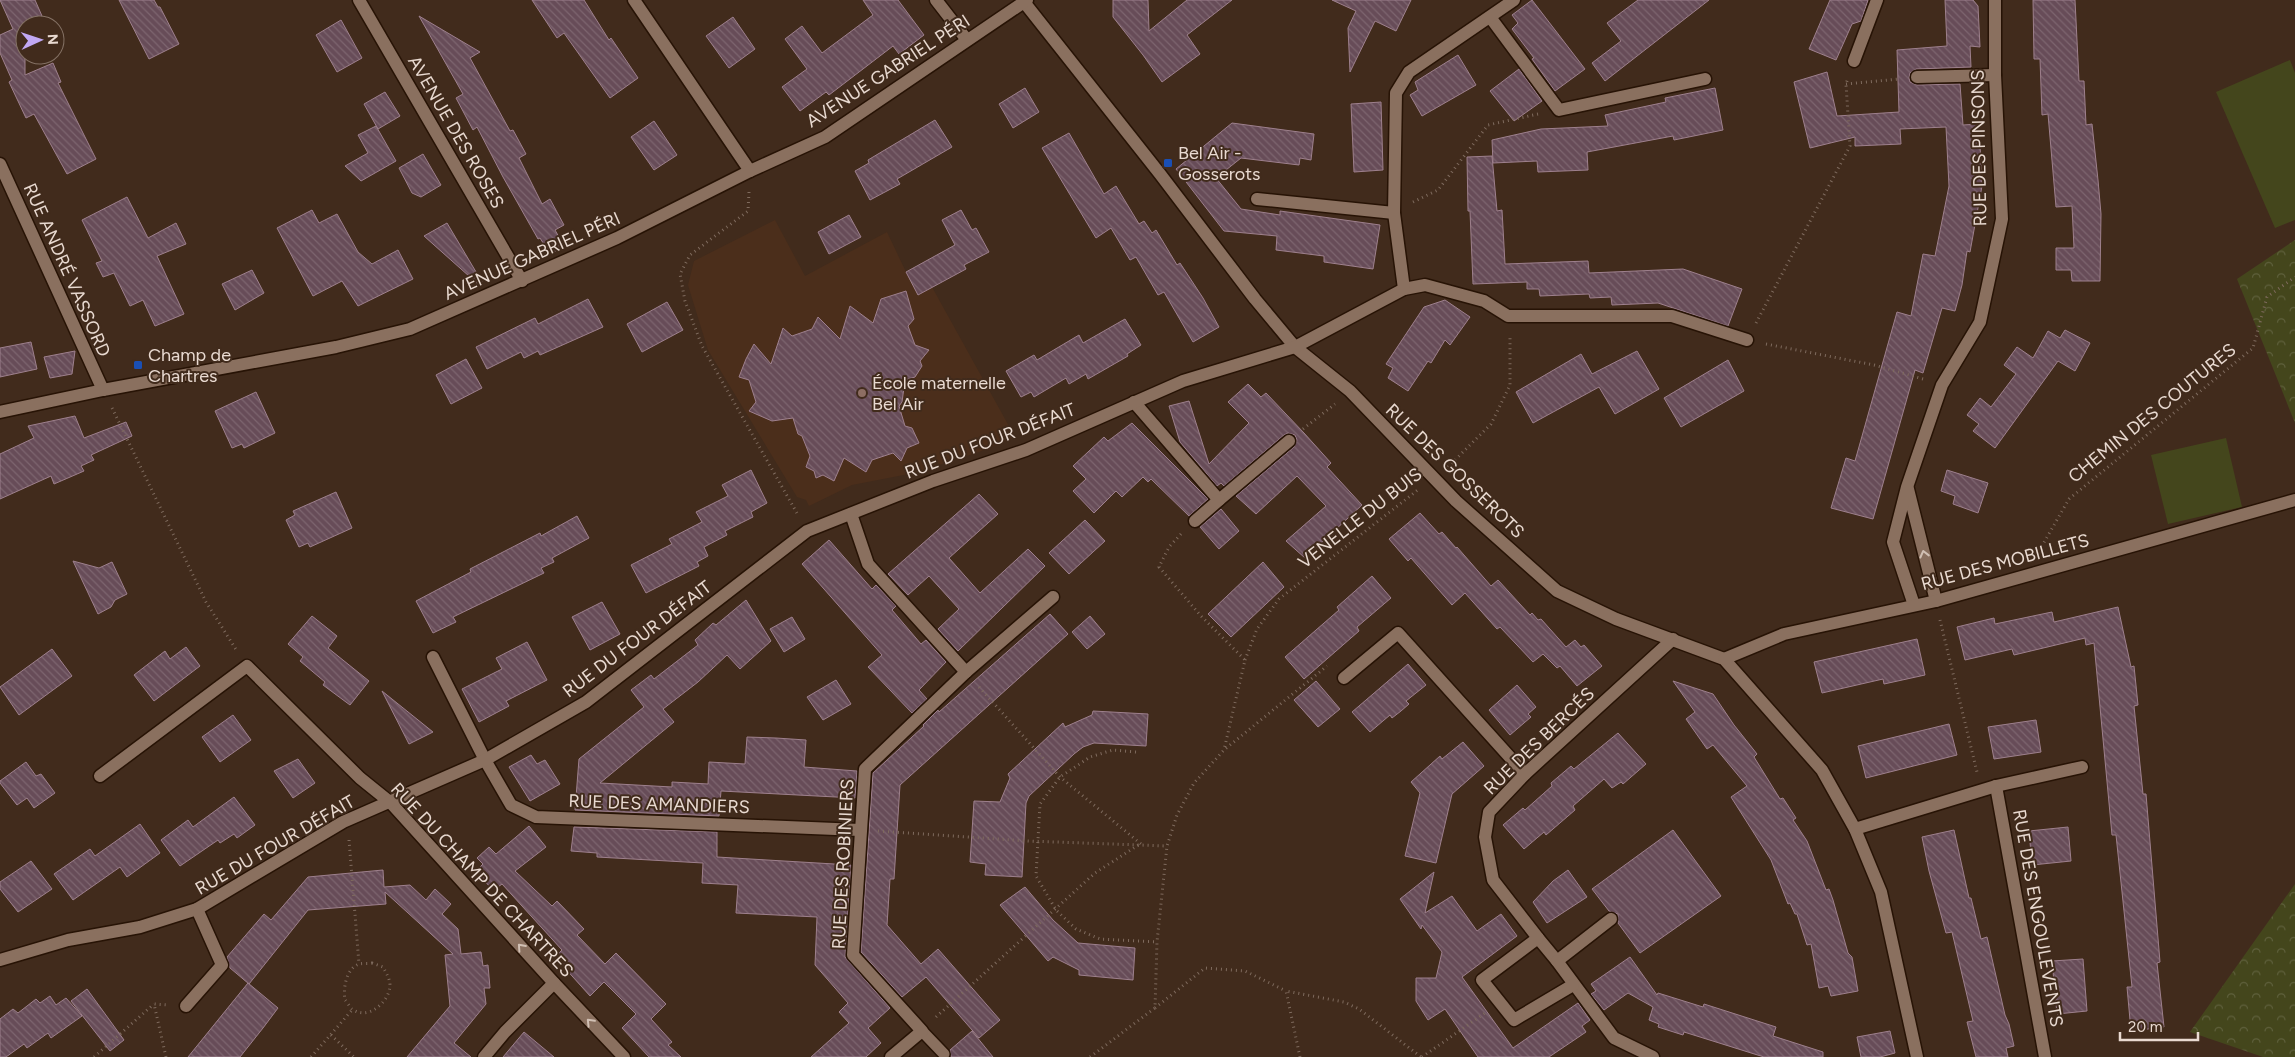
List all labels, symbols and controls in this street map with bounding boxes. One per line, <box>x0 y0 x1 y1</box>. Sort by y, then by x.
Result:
street label: AVENUE GABRIEL PÉRI <box>802 10 974 132</box>
north arrow <box>15 15 65 65</box>
text: N <box>44 33 61 45</box>
street label: AVENUE DES ROSES <box>403 52 509 212</box>
street label: RUE DES PINSONS <box>1967 69 1991 227</box>
place label: Bel Air - Gosserots <box>1178 142 1260 185</box>
marker: Bel Air - Gosserots <box>1162 157 1174 169</box>
street label: RUE ANDRÉ VASSORD <box>19 180 115 360</box>
street label: AVENUE GABRIEL PÉRI <box>440 207 624 305</box>
street label: CHEMIN DES COUTURES <box>2064 339 2240 487</box>
place label: Champ de Chartres <box>148 344 231 387</box>
marker: Champ de Chartres <box>132 359 144 371</box>
place label: École maternelle Bel Air <box>872 372 1006 415</box>
marker: École maternelle Bel Air <box>856 387 868 399</box>
street label: RUE DU FOUR DÉFAIT <box>902 398 1078 484</box>
street label: RUE DES GOSSEROTS <box>1381 399 1529 543</box>
street label: VENELLE DU BUIS <box>1294 463 1426 573</box>
street label: RUE DES MOBILLETS <box>1919 529 2091 595</box>
one-way arrow <box>1919 549 1930 558</box>
street label: RUE DU FOUR DÉFAIT <box>558 576 716 702</box>
street label: RUE DES BERCÉS <box>1479 683 1599 799</box>
street label: RUE DU CHAMP DE CHARTRES <box>386 778 578 982</box>
street label: RUE DES ROBINIERS <box>828 778 858 950</box>
street label: RUE DU FOUR DÉFAIT <box>191 790 359 900</box>
street label: RUE DES AMANDIERS <box>568 790 750 818</box>
street label: RUE DES ENGOULEVENTS <box>2008 807 2068 1029</box>
one-way arrow <box>518 944 527 953</box>
scale bar <box>2120 1010 2198 1042</box>
one-way arrow <box>587 1018 596 1027</box>
text: 20 m <box>2128 1018 2162 1036</box>

